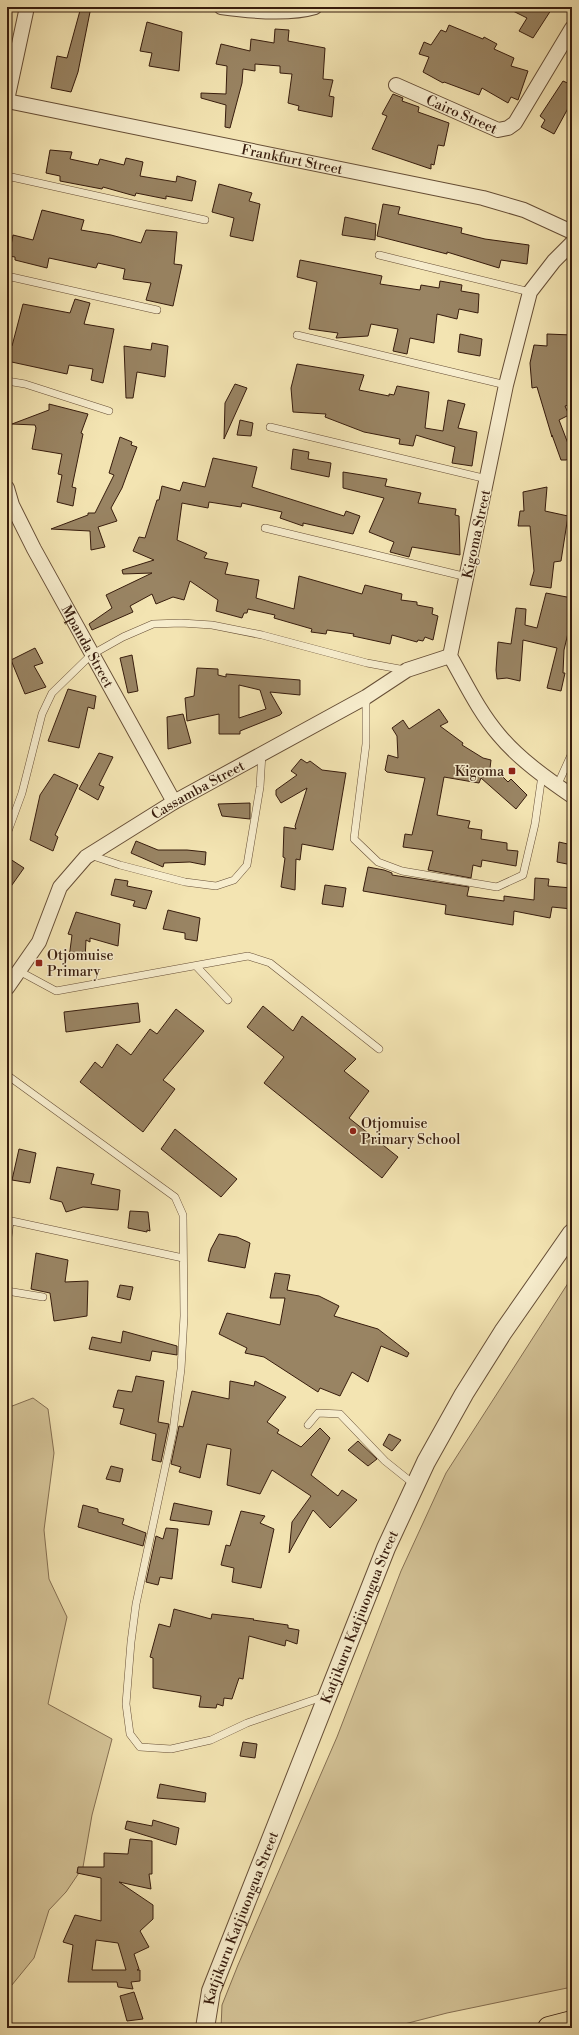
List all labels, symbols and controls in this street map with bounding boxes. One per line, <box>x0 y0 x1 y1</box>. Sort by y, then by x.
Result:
street label: Cairo Street <box>423 91 500 139</box>
street label: Frankfurt Street <box>240 141 344 179</box>
street label: Kigoma Street <box>459 488 495 580</box>
street label: Mpanda Street <box>57 602 117 691</box>
street label: Cassamba Street <box>148 757 248 824</box>
place label: Kigoma <box>455 763 505 781</box>
marker: Kigoma <box>507 766 517 776</box>
place label: Otjomuise Primary <box>47 947 113 981</box>
marker: Otjomuise Primary <box>34 958 44 968</box>
place label: Otjomuise Primary School <box>361 1115 460 1149</box>
marker: Otjomuise Primary School <box>348 1126 358 1136</box>
street label: Katjikuru Katjiuongua Street <box>318 1528 403 1706</box>
street label: Katjikuru Katjiuongua Street <box>201 1829 283 2006</box>

